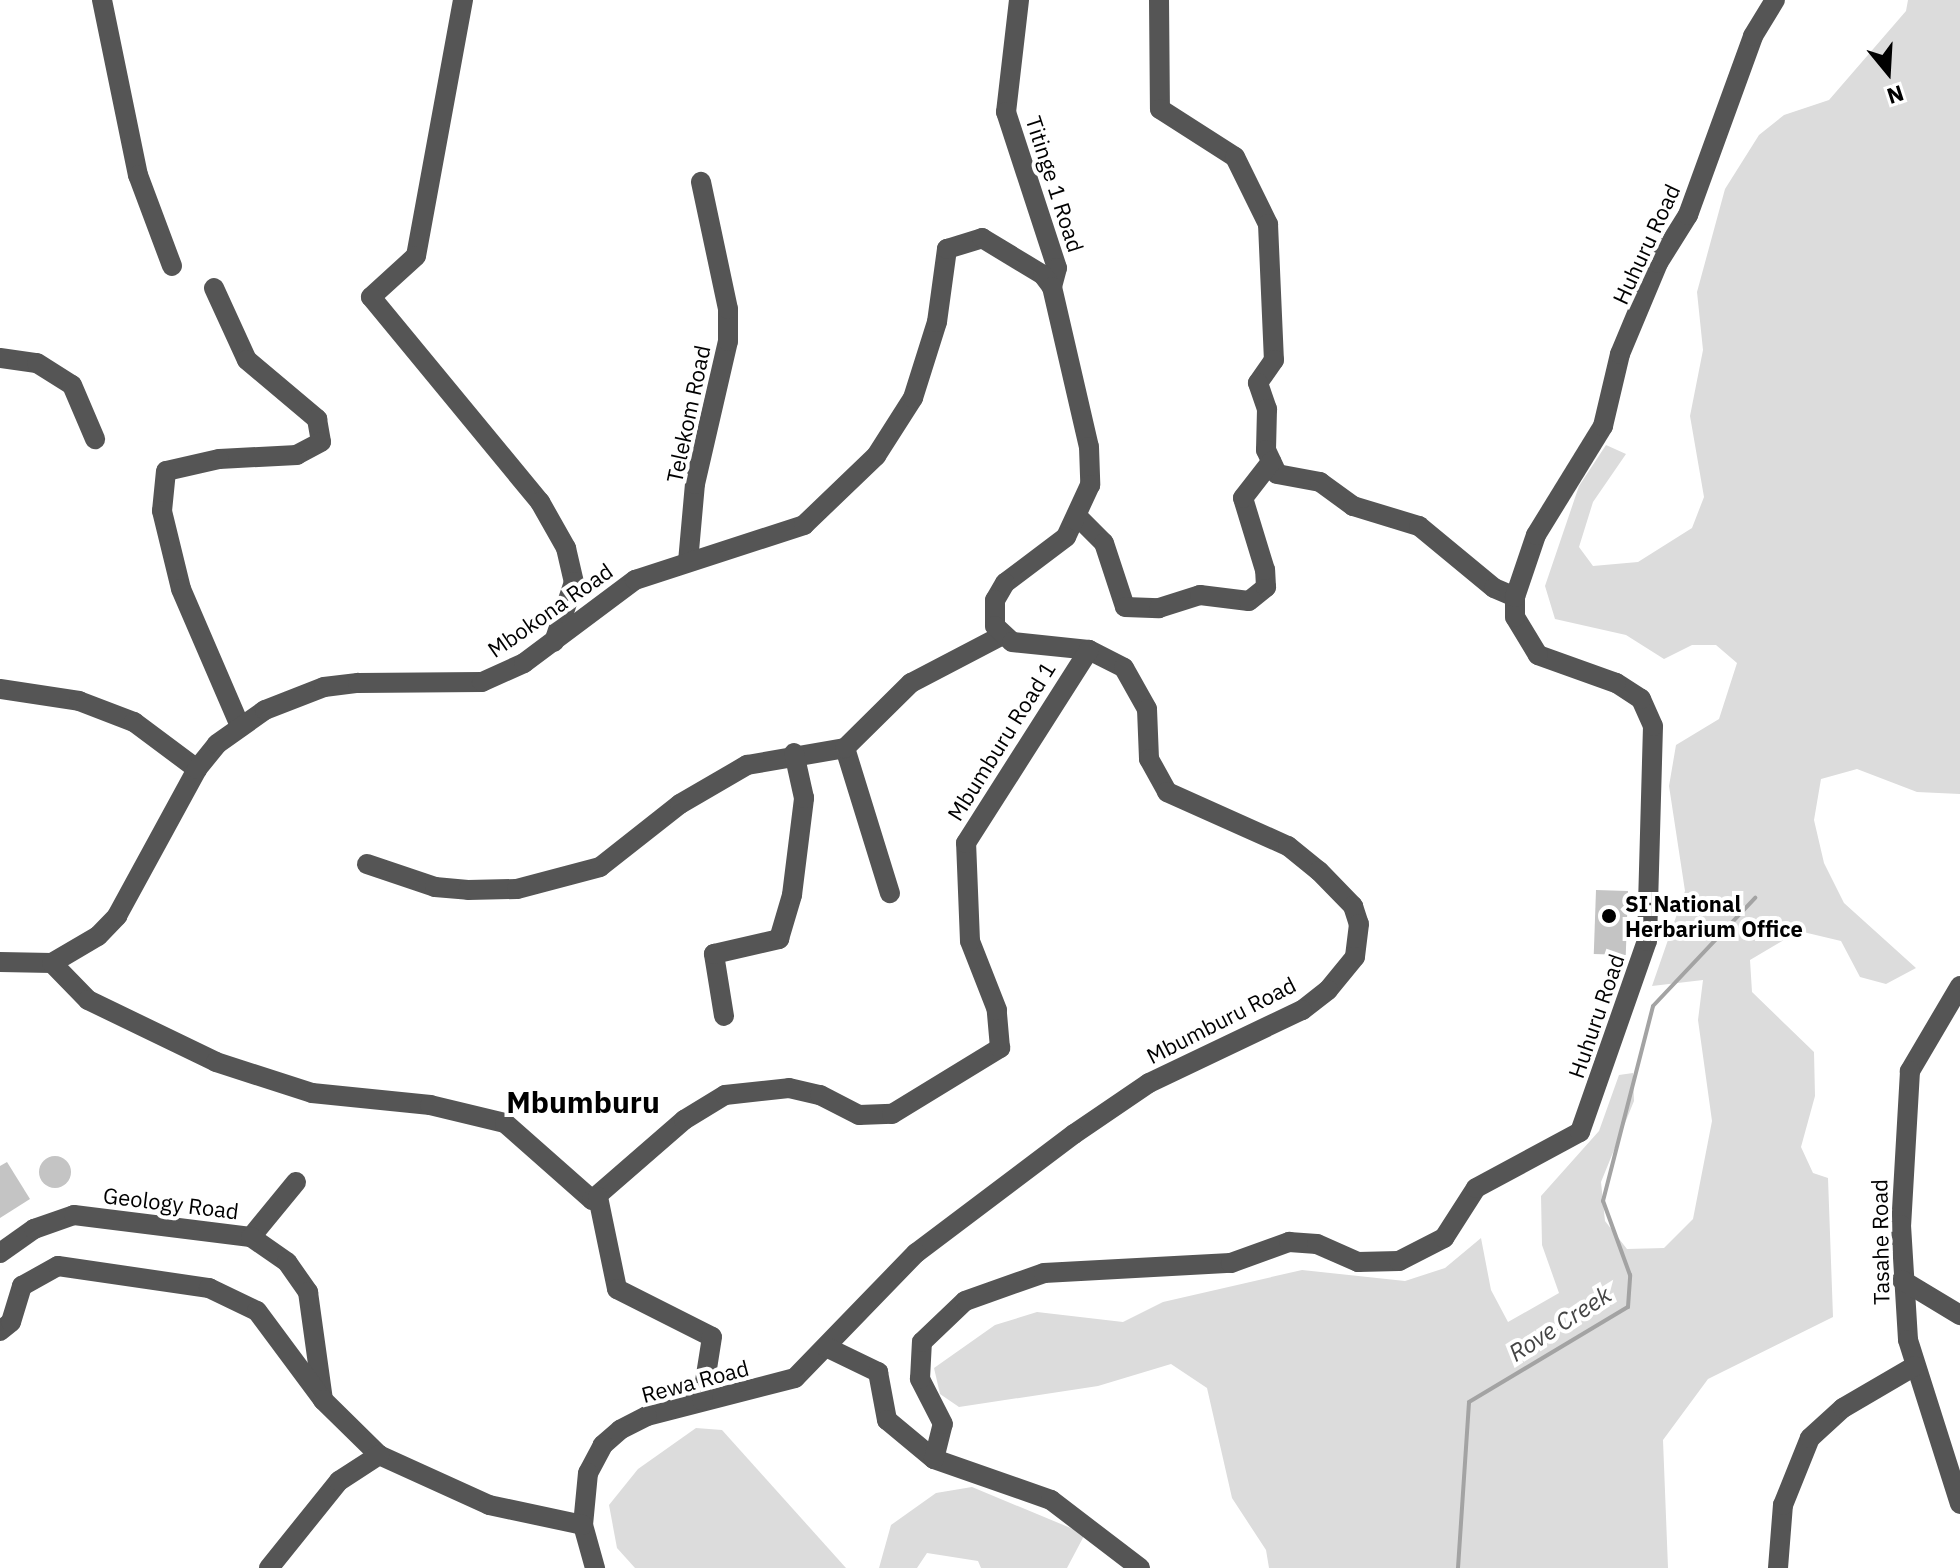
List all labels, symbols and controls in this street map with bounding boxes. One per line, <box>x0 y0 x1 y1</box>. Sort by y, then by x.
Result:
north arrow <box>1848 32 1928 112</box>
text: N <box>1884 79 1908 112</box>
street label: Titinge 1 Road <box>1021 113 1089 255</box>
street label: Huhuru Road <box>1607 180 1685 308</box>
street label: Telekom Road <box>661 343 715 485</box>
street label: Mbokona Road <box>482 557 618 663</box>
street label: Mbumburu Road 1 <box>941 657 1061 825</box>
place label: SI National Herbarium Office <box>1625 890 1803 942</box>
marker: SI National Herbarium Office <box>1600 907 1618 925</box>
street label: Huhuru Road <box>1562 951 1630 1081</box>
street label: Mbumburu Road <box>1142 971 1300 1069</box>
district label: Mbumburu <box>506 1084 660 1120</box>
street label: Tasahe Road <box>1866 1179 1894 1305</box>
street label: Geology Road <box>102 1182 240 1224</box>
water label: Rove Creek <box>1503 1280 1617 1368</box>
street label: Rewa Road <box>638 1354 752 1408</box>

